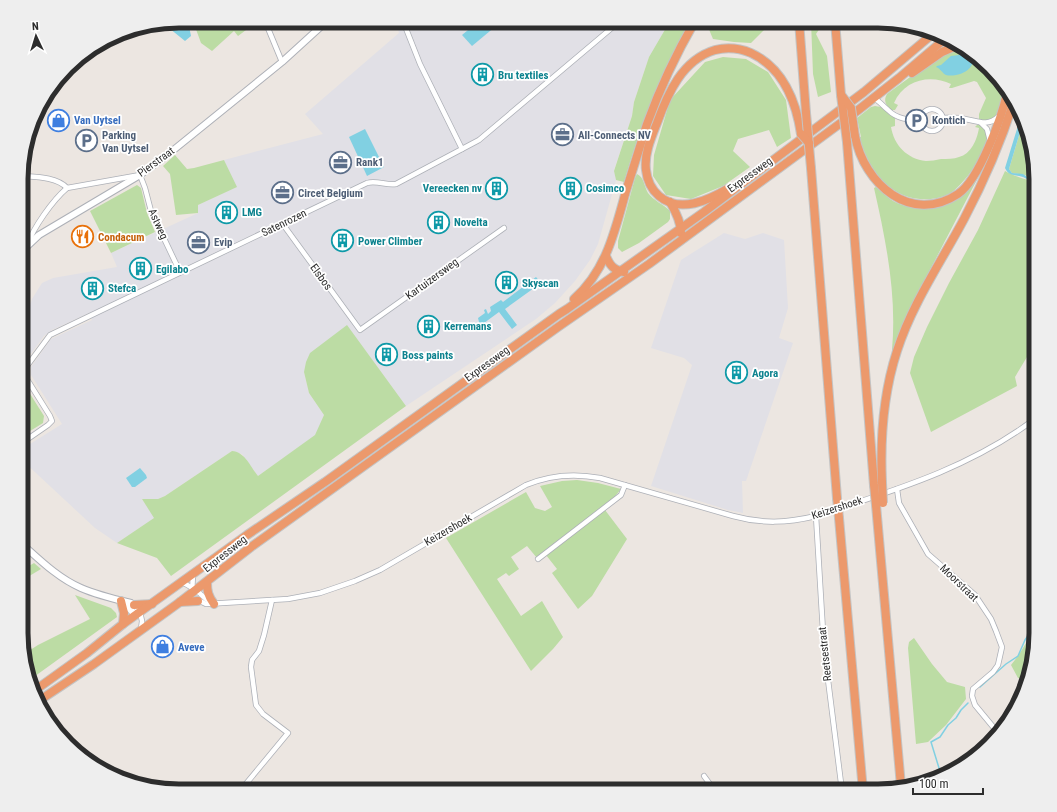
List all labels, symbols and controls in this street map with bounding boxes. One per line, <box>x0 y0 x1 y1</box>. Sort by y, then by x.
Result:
north arrow <box>16 16 56 56</box>
text: N <box>32 20 39 33</box>
building icon: Bru textiles <box>469 62 495 88</box>
place label: Bru textiles <box>498 69 549 82</box>
shop icon: Van Uytsel <box>46 107 72 133</box>
parking icon: Kontich <box>903 107 929 133</box>
place label: Van Uytsel <box>74 114 121 127</box>
place label: Kontich <box>932 114 965 127</box>
office icon: All-Connects NV <box>550 122 576 148</box>
parking icon: Parking Van Uytsel <box>73 128 99 154</box>
place label: Parking Van Uytsel <box>102 129 149 155</box>
place label: All-Connects NV <box>578 129 652 142</box>
street label: Pierstraat <box>135 144 177 180</box>
office icon: Rank1 <box>328 149 354 175</box>
street label: Expressweg <box>725 154 775 196</box>
place label: Rank1 <box>356 156 384 169</box>
building icon: Vereecken nv <box>484 175 510 201</box>
building icon: Cosimco <box>558 175 584 201</box>
office icon: Circet Belgium <box>269 180 295 206</box>
place label: Vereecken nv <box>423 182 482 195</box>
place label: Cosimco <box>586 182 625 195</box>
place label: Circet Belgium <box>298 187 363 200</box>
building icon: LMG <box>213 199 239 225</box>
place label: LMG <box>242 206 262 219</box>
street label: Satenrozen <box>259 206 309 240</box>
street label: Astweg <box>145 207 171 241</box>
building icon: Novelta <box>426 209 452 235</box>
place label: Novelta <box>454 216 488 229</box>
restaurant icon: Condacum <box>70 224 96 250</box>
building icon: Power Climber <box>329 228 355 254</box>
office icon: Evip <box>185 229 211 255</box>
place label: Condacum <box>98 231 144 244</box>
place label: Power Climber <box>358 235 423 248</box>
place label: Evip <box>214 236 233 249</box>
building icon: Egilabo <box>128 256 154 282</box>
street label: Kartuizersweg <box>403 256 461 302</box>
street label: Elsbos <box>307 261 335 293</box>
place label: Egilabo <box>156 263 189 276</box>
building icon: Skyscan <box>494 270 520 296</box>
building icon: Stefca <box>80 275 106 301</box>
place label: Skyscan <box>522 277 559 290</box>
place label: Stefca <box>108 282 136 295</box>
building icon: Kerremans <box>415 313 441 339</box>
place label: Kerremans <box>444 320 491 333</box>
building icon: Boss paints <box>373 342 399 368</box>
street label: Expressweg <box>462 343 512 385</box>
place label: Boss paints <box>402 349 453 362</box>
building icon: Agora <box>724 360 750 386</box>
place label: Agora <box>752 367 778 380</box>
street label: Keizershoek <box>810 494 864 522</box>
street label: Keizershoek <box>422 511 474 549</box>
street label: Expressweg <box>201 533 249 575</box>
street label: Moorstraat <box>937 562 981 604</box>
street label: Reetsestraat <box>816 626 834 682</box>
shop icon: Aveve <box>150 634 176 660</box>
place label: Aveve <box>178 641 205 654</box>
scale bar <box>913 770 983 796</box>
text: 100 m <box>919 777 949 791</box>

